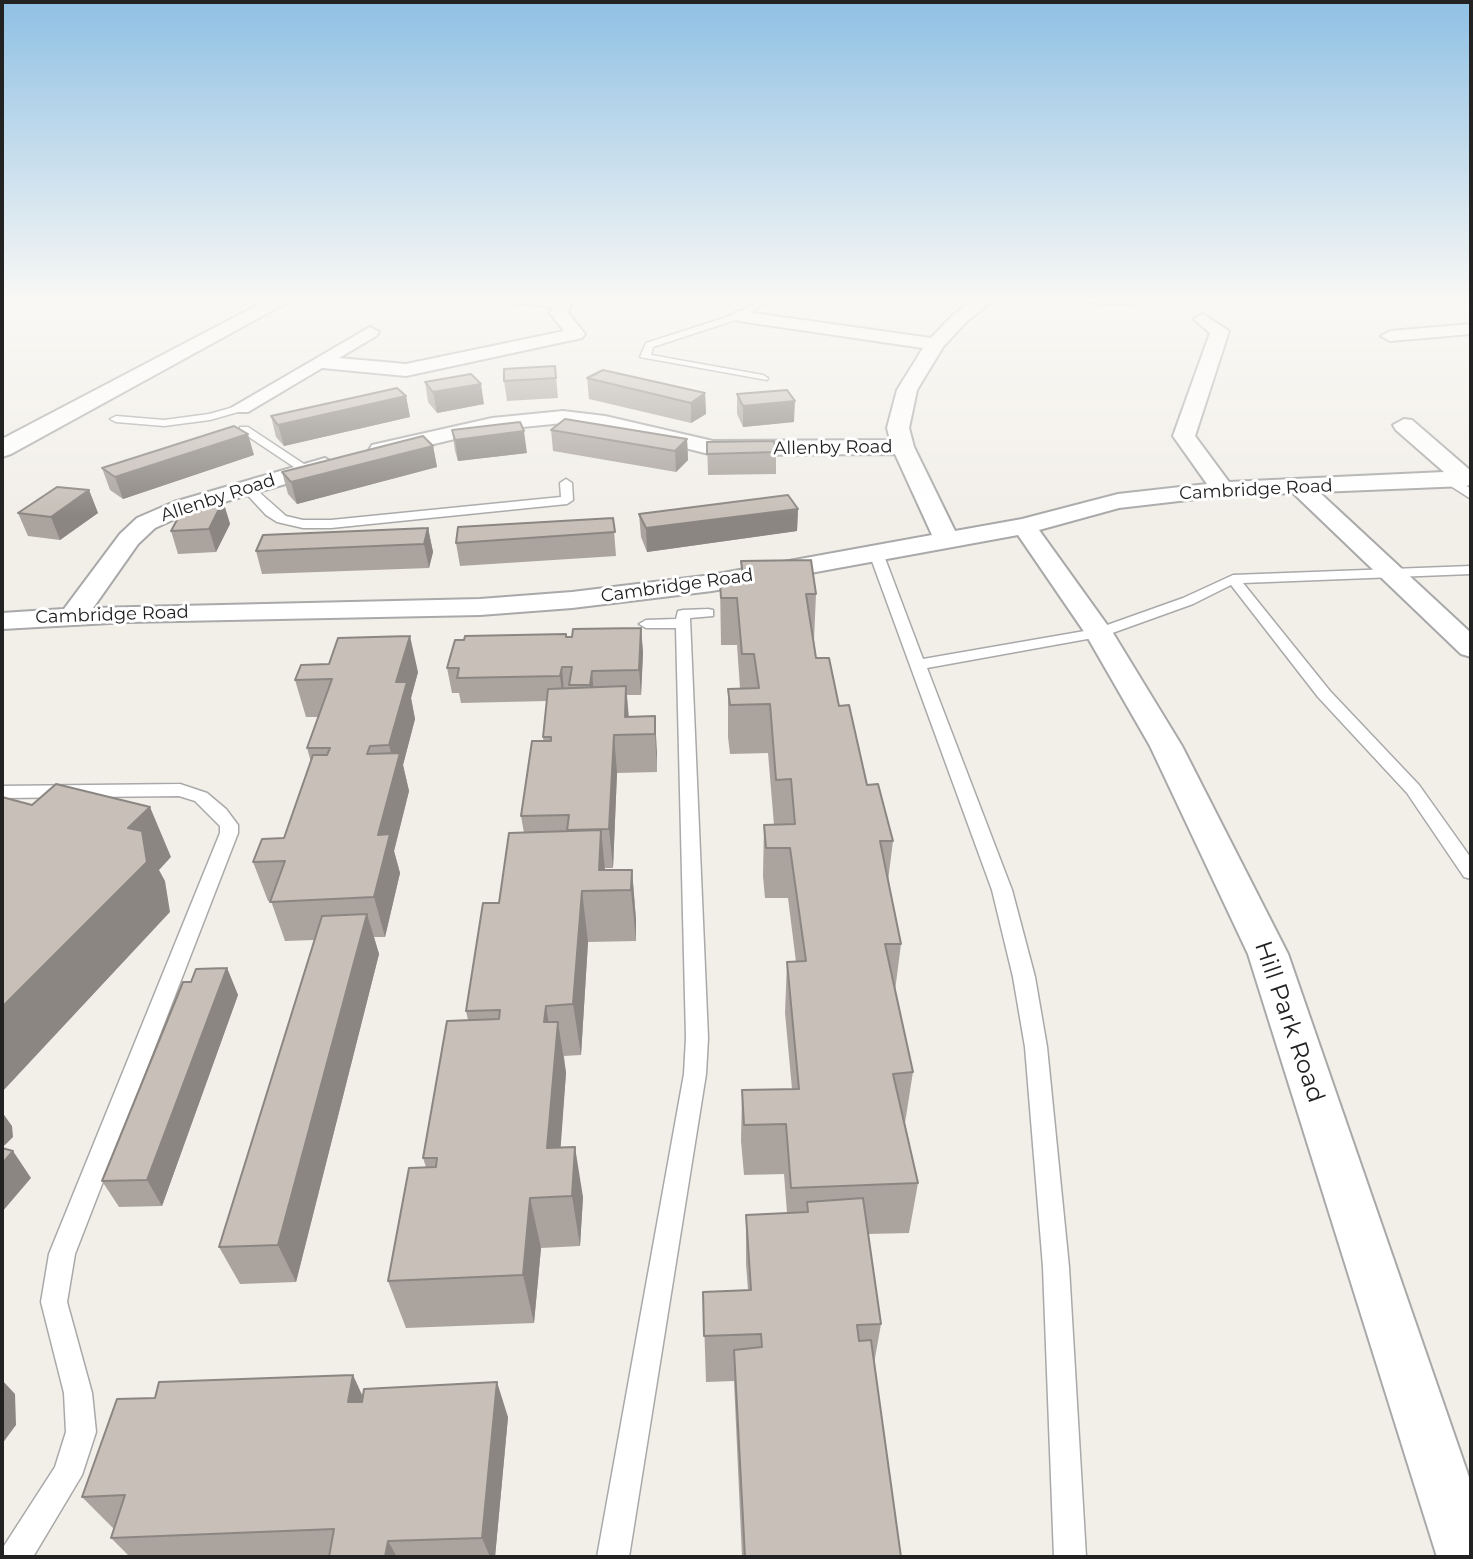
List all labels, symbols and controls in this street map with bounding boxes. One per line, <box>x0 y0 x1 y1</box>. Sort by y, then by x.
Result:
street label: Allenby Road <box>773 436 893 460</box>
street label: Allenby Road <box>158 469 278 527</box>
street label: Cambridge Road <box>1179 475 1333 505</box>
street label: Cambridge Road <box>599 565 755 607</box>
street label: Cambridge Road <box>35 602 189 628</box>
street label: Hill Park Road <box>1248 937 1330 1107</box>

